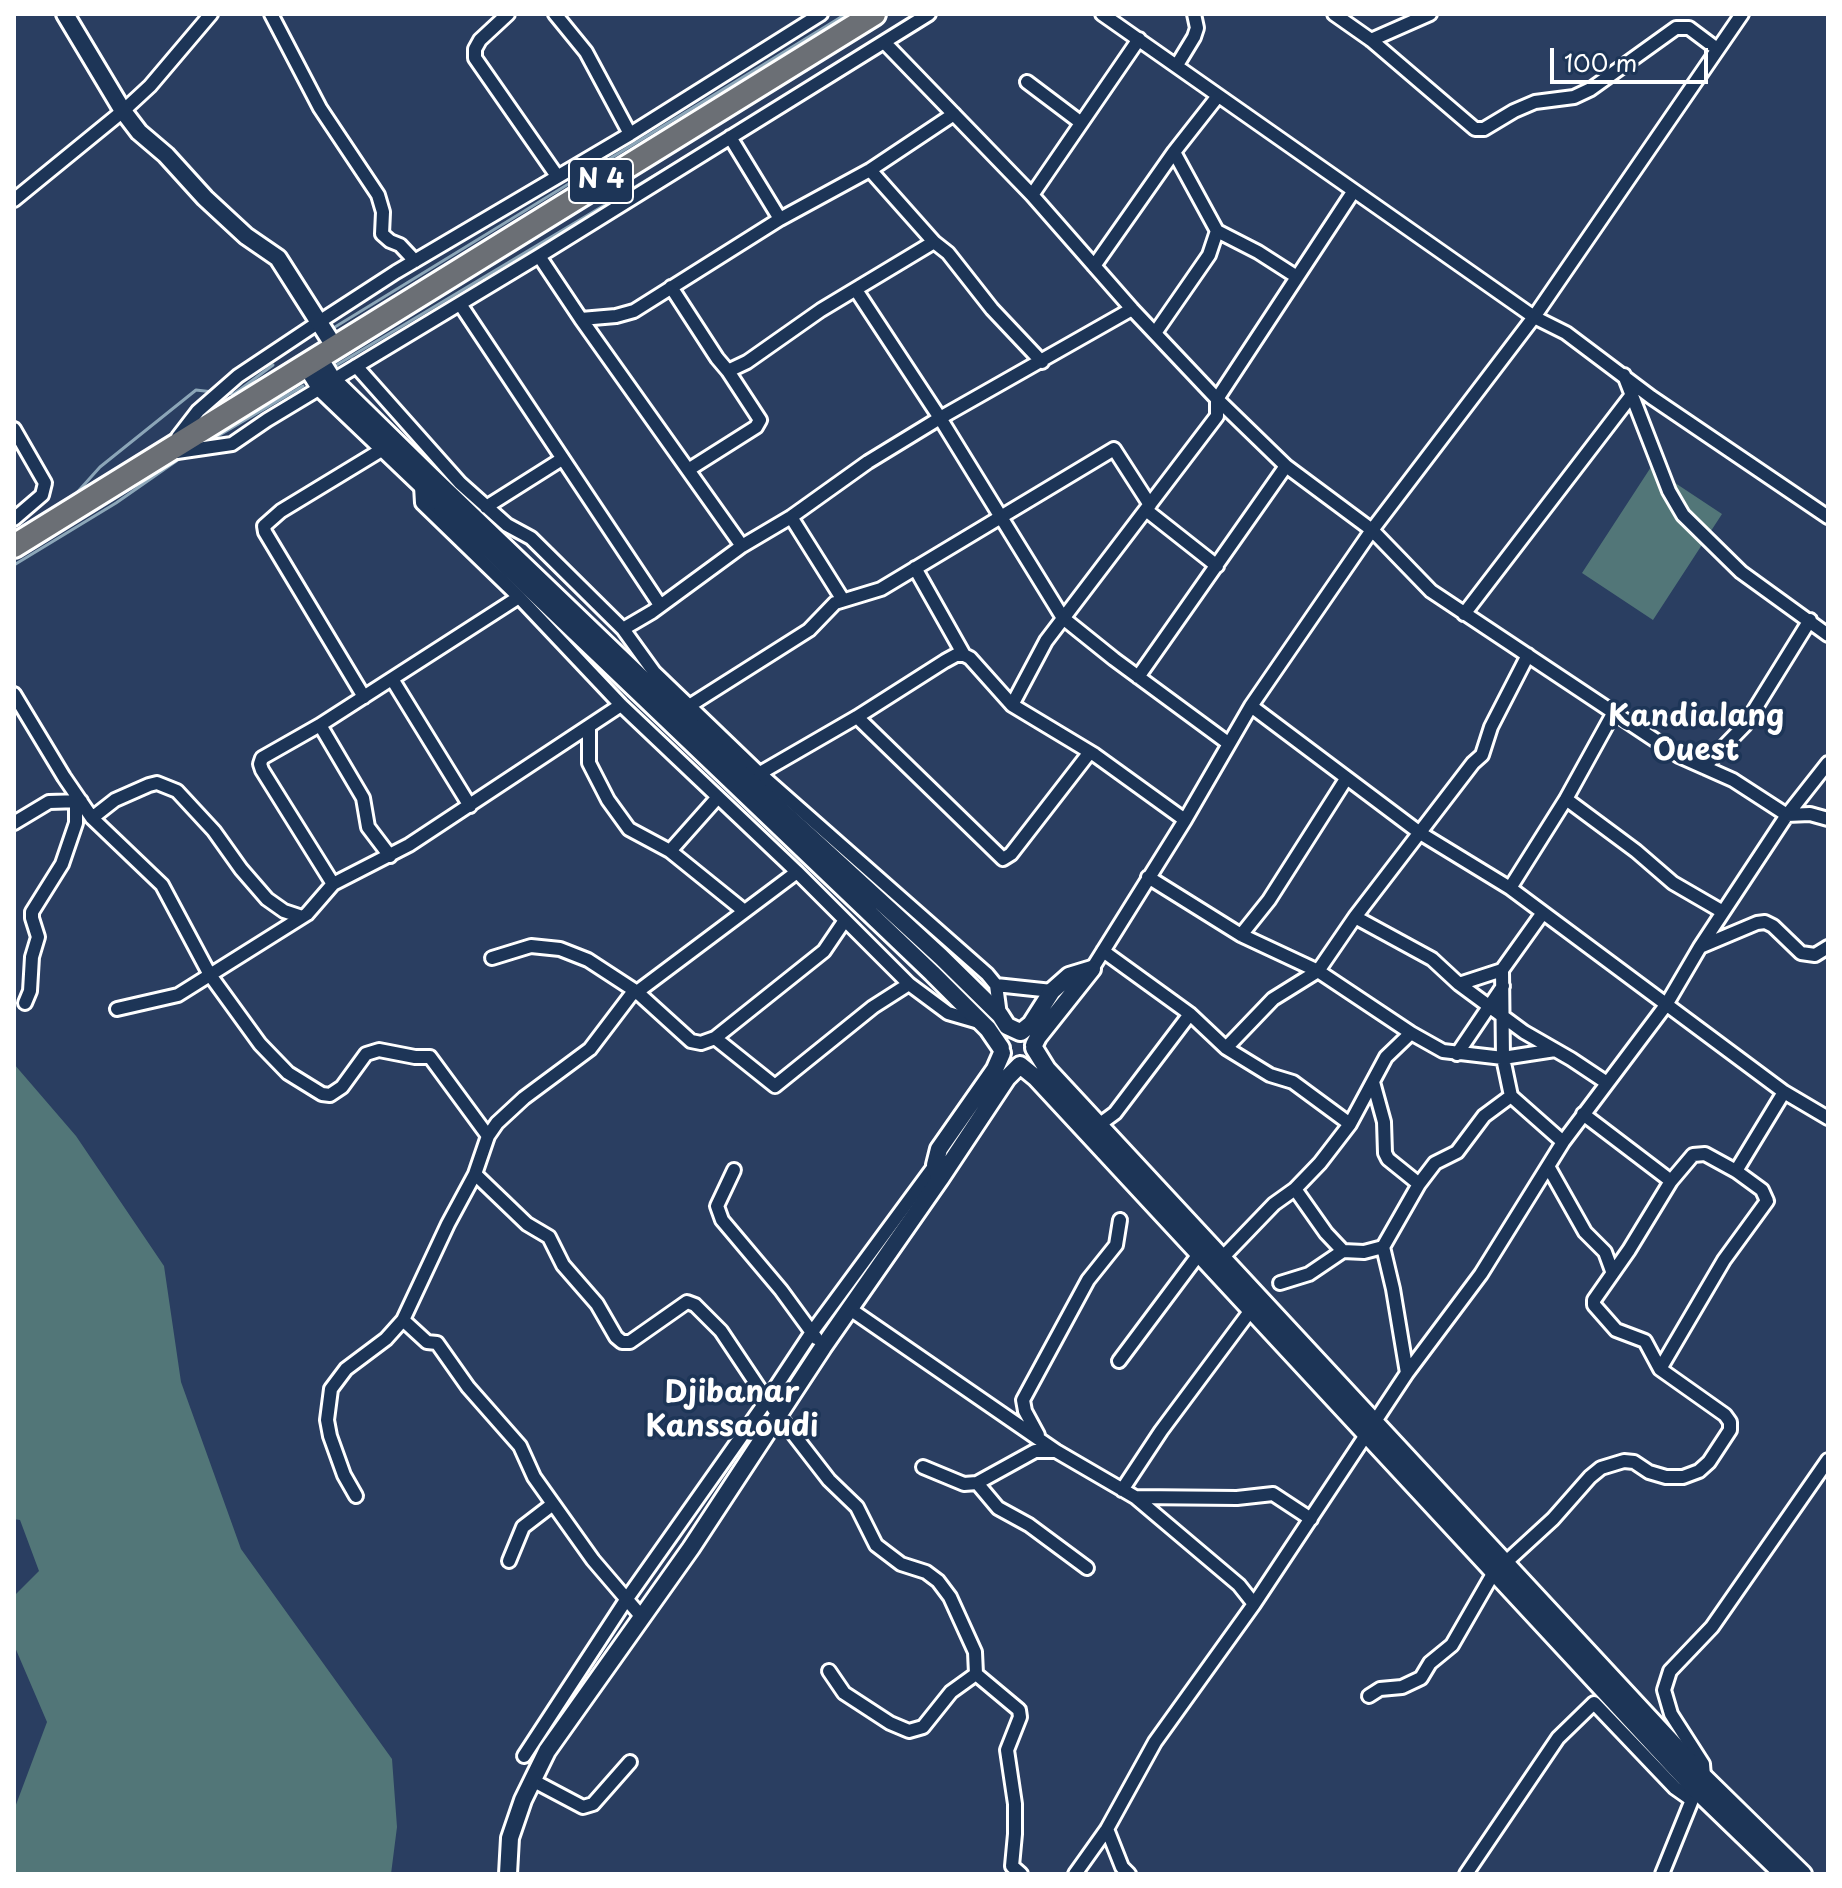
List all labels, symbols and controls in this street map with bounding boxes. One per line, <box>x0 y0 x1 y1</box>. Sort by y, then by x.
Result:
scale bar <box>1554 32 1712 82</box>
text: 100 m <box>1564 44 1637 80</box>
road number: N 4 <box>569 159 633 203</box>
district label: Kandialang Ouest <box>1608 700 1784 770</box>
district label: Djibanar Kanssaoudi <box>645 1376 819 1446</box>

